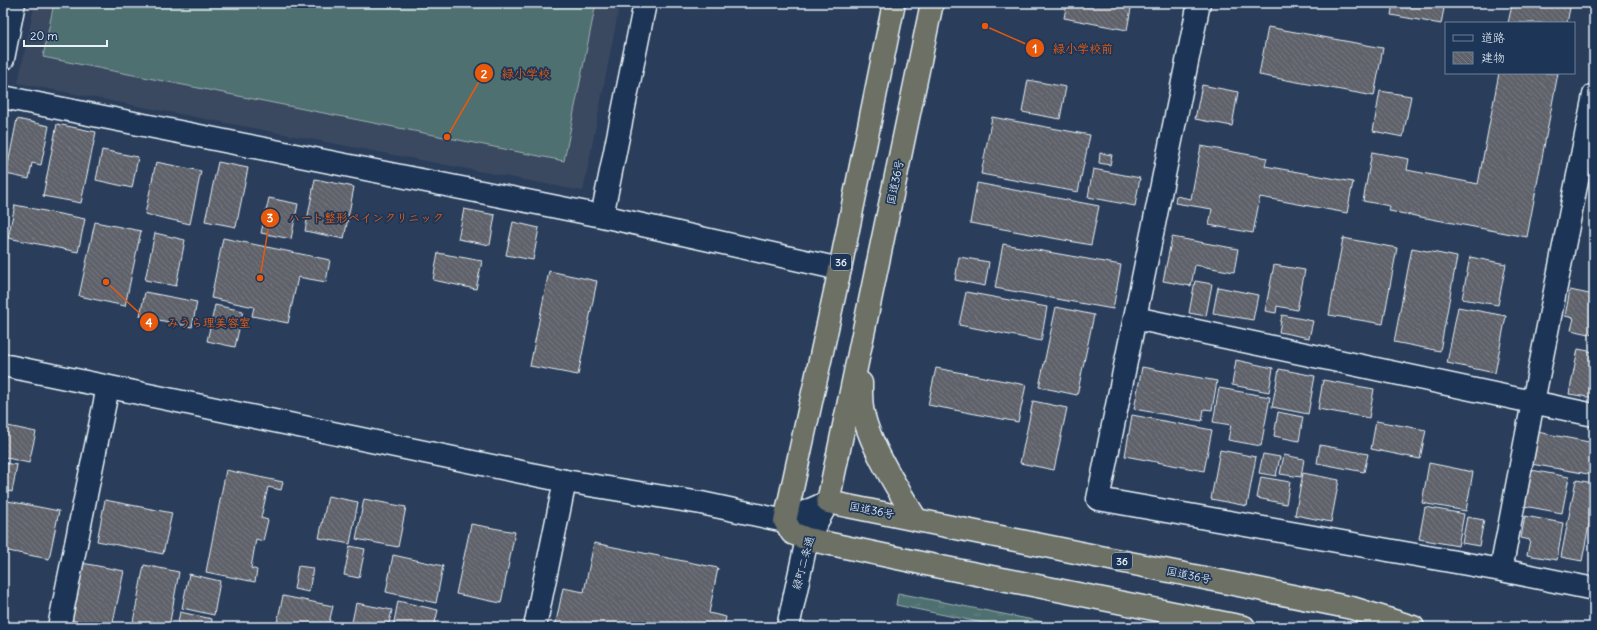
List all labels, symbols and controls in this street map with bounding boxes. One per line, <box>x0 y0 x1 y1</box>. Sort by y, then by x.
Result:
scale bar <box>24 22 107 48</box>
legend <box>1445 22 1575 74</box>
text: 20 m <box>30 28 58 43</box>
text: 道路 <box>1481 30 1505 45</box>
callout: 緑小学校前 <box>1025 36 1121 60</box>
text: 1 <box>1033 41 1037 56</box>
text: 緑小学校前 <box>1053 41 1113 56</box>
text: 建物 <box>1481 50 1505 65</box>
callout: 緑小学校 <box>474 61 558 85</box>
text: 2 <box>481 66 488 81</box>
text: 緑小学校 <box>502 66 550 81</box>
street label: 国道36号 <box>883 158 907 206</box>
callout: ハート整形ペインクリニック <box>260 206 452 230</box>
text: 3 <box>267 210 274 225</box>
text: ハート整形ペインクリニック <box>288 210 444 225</box>
road number: 36 <box>831 254 851 270</box>
callout: みうら理美容室 <box>139 310 259 334</box>
text: 4 <box>146 315 153 330</box>
text: みうら理美容室 <box>167 315 251 330</box>
street label: 国道36号 <box>848 499 896 521</box>
street label: 緑町二条通 <box>789 535 817 591</box>
road number: 36 <box>1112 553 1132 569</box>
street label: 国道36号 <box>1165 563 1213 587</box>

